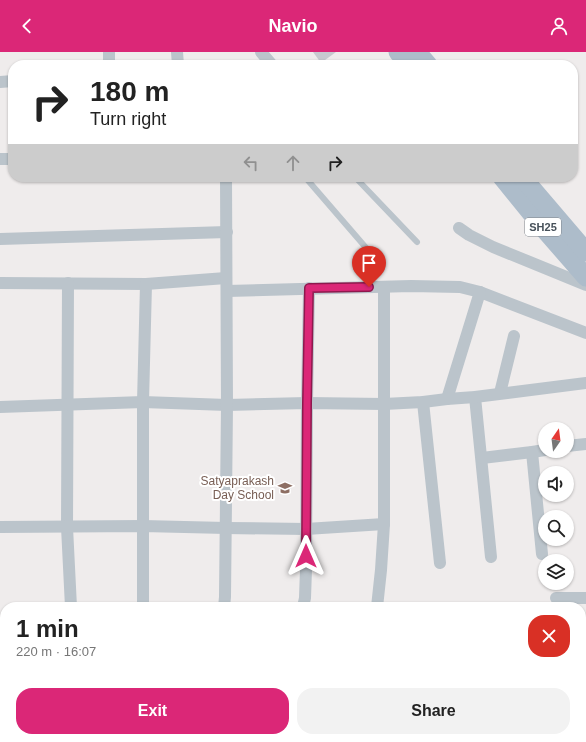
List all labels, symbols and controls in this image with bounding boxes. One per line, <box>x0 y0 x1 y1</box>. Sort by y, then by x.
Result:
icon: back <box>16 15 38 37</box>
icon: person <box>548 15 570 37</box>
text: Navio <box>268 16 318 36</box>
icon: right <box>24 76 76 128</box>
text: 180 m <box>90 76 169 107</box>
text: Turn right <box>90 109 166 129</box>
icon: left <box>240 152 262 174</box>
icon: ahead <box>282 152 304 174</box>
icon: right <box>324 152 346 174</box>
road number: SH25 <box>525 218 561 236</box>
pin <box>352 246 386 287</box>
icon: arrive <box>358 252 380 274</box>
north arrow <box>538 422 574 458</box>
map controls <box>538 422 574 590</box>
button: sound <box>538 466 574 502</box>
place label: Satyaprakash Day School <box>201 474 274 502</box>
school or university icon: Satyaprakash Day School <box>277 480 293 496</box>
button: search <box>538 510 574 546</box>
position arrow <box>285 535 327 577</box>
button: layers <box>538 554 574 590</box>
text: 1 min <box>16 615 79 642</box>
button: close <box>528 615 570 657</box>
text: 220 m · 16:07 <box>16 644 96 659</box>
button: Exit <box>16 688 289 734</box>
button: Share <box>297 688 570 734</box>

